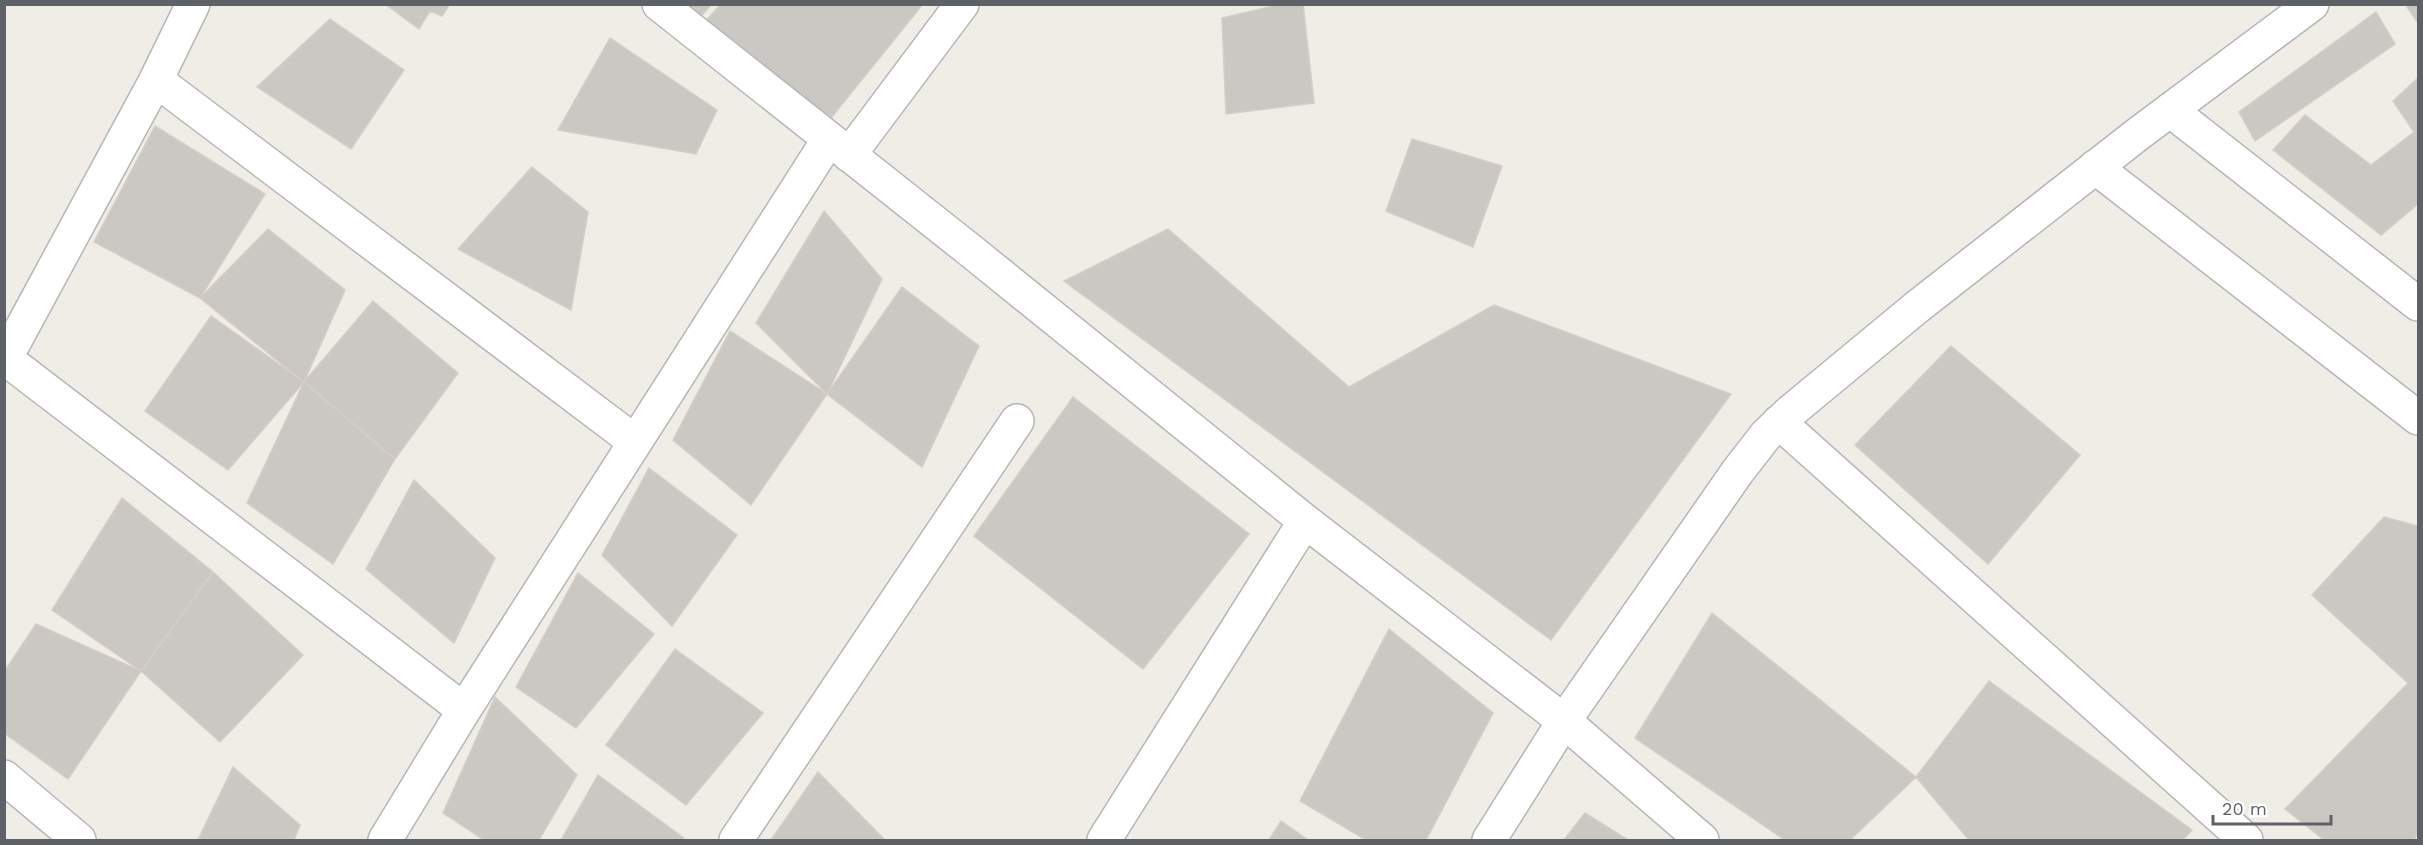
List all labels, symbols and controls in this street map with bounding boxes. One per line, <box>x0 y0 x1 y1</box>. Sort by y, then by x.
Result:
scale bar <box>2213 788 2332 826</box>
text: 20 m <box>2222 798 2267 819</box>

